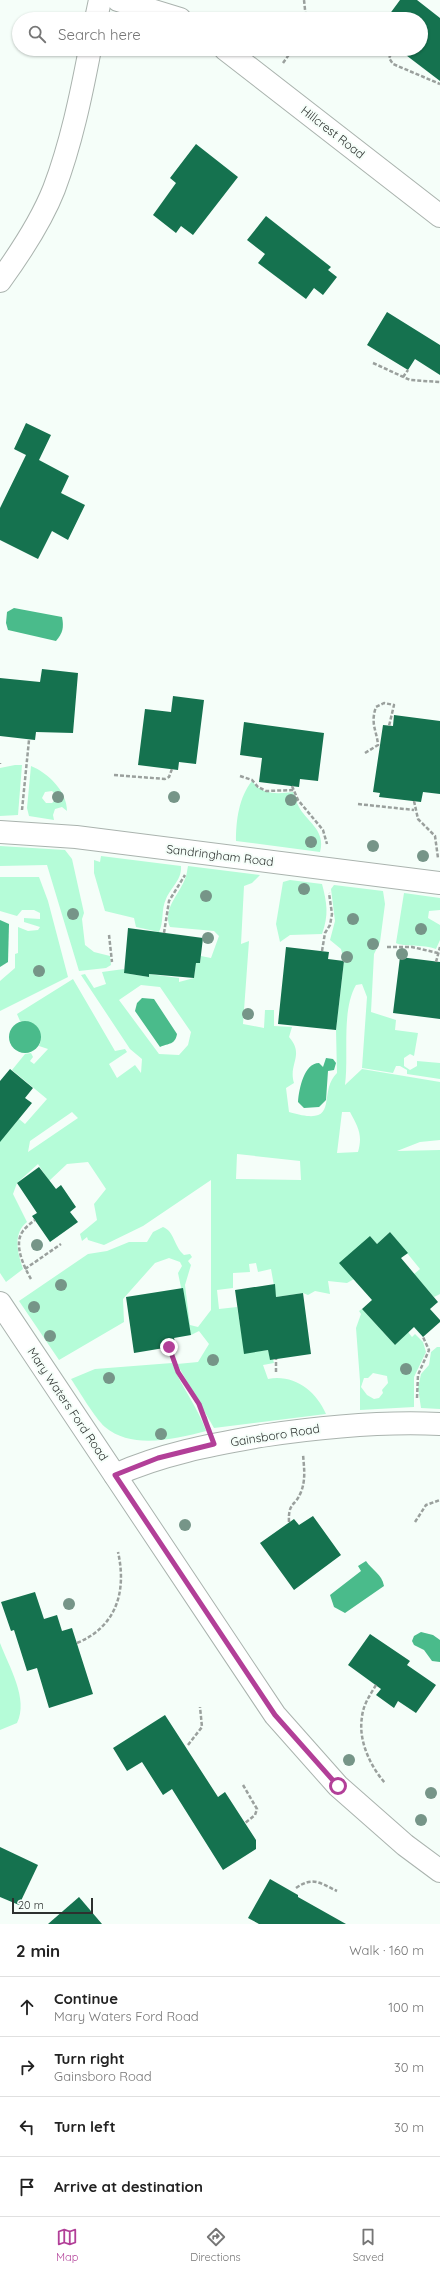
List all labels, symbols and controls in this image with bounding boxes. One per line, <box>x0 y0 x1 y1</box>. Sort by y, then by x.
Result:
search box <box>12 12 428 56</box>
icon: search <box>26 23 48 45</box>
text: Search here <box>58 25 141 44</box>
street label: Hillcrest Road <box>298 102 368 162</box>
street label: Sandringham Road <box>166 841 274 869</box>
route end <box>160 1338 178 1356</box>
street label: Mary Waters Ford Road <box>24 1344 112 1464</box>
street label: Gainsboro Road <box>229 1421 321 1449</box>
route start <box>329 1777 347 1795</box>
scale bar <box>12 1896 93 1915</box>
text: 20 m <box>18 1898 44 1912</box>
text: 2 min <box>16 1940 60 1961</box>
text: Walk · 160 m <box>349 1942 424 1958</box>
text: Continue <box>54 1989 118 2008</box>
icon: ahead <box>16 1996 38 2018</box>
text: 100 m <box>388 1999 424 2015</box>
text: Mary Waters Ford Road <box>54 2008 199 2024</box>
text: Turn right <box>54 2049 125 2068</box>
icon: right <box>16 2056 38 2078</box>
text: 30 m <box>394 2059 424 2075</box>
text: Gainsboro Road <box>54 2068 152 2084</box>
icon: left <box>16 2116 38 2138</box>
text: Turn left <box>54 2117 116 2136</box>
text: 30 m <box>394 2119 424 2135</box>
icon: arrive <box>16 2176 38 2198</box>
text: Arrive at destination <box>54 2177 203 2196</box>
tab: Map <box>56 2226 78 2264</box>
tab: Directions <box>190 2226 241 2264</box>
tab: Saved <box>353 2226 384 2264</box>

